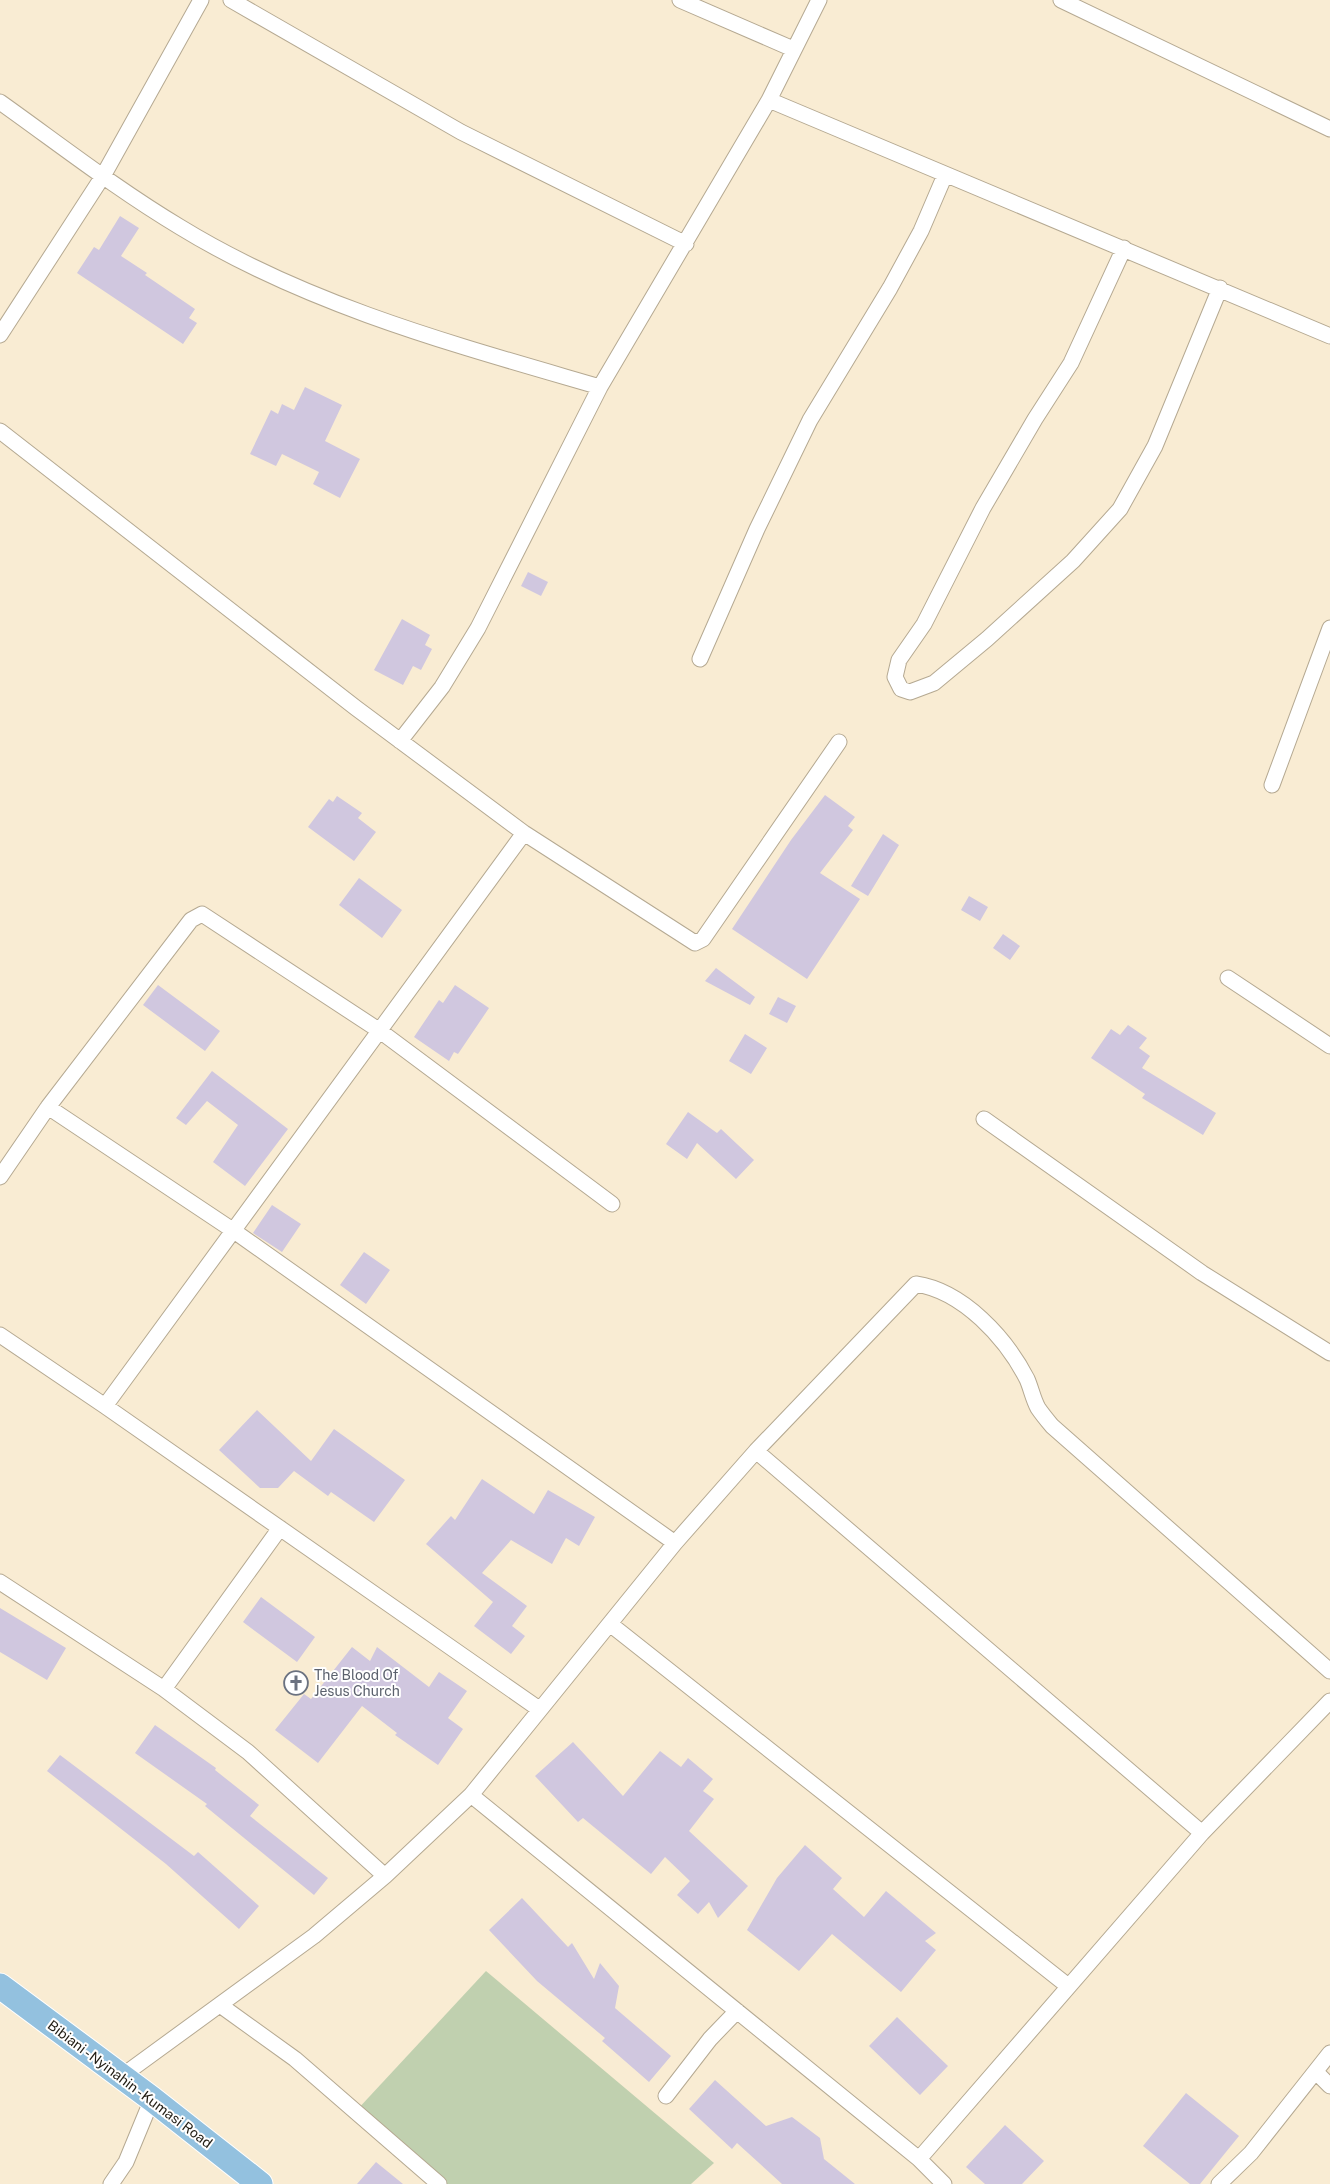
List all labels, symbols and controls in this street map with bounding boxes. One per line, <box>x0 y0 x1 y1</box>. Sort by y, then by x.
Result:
place label: The Blood Of Jesus Church <box>314 1667 400 1699</box>
church icon: The Blood Of Jesus Church <box>283 1670 309 1696</box>
street label: Bibiani - Nyinahin - Kumasi Road <box>45 2017 215 2151</box>

